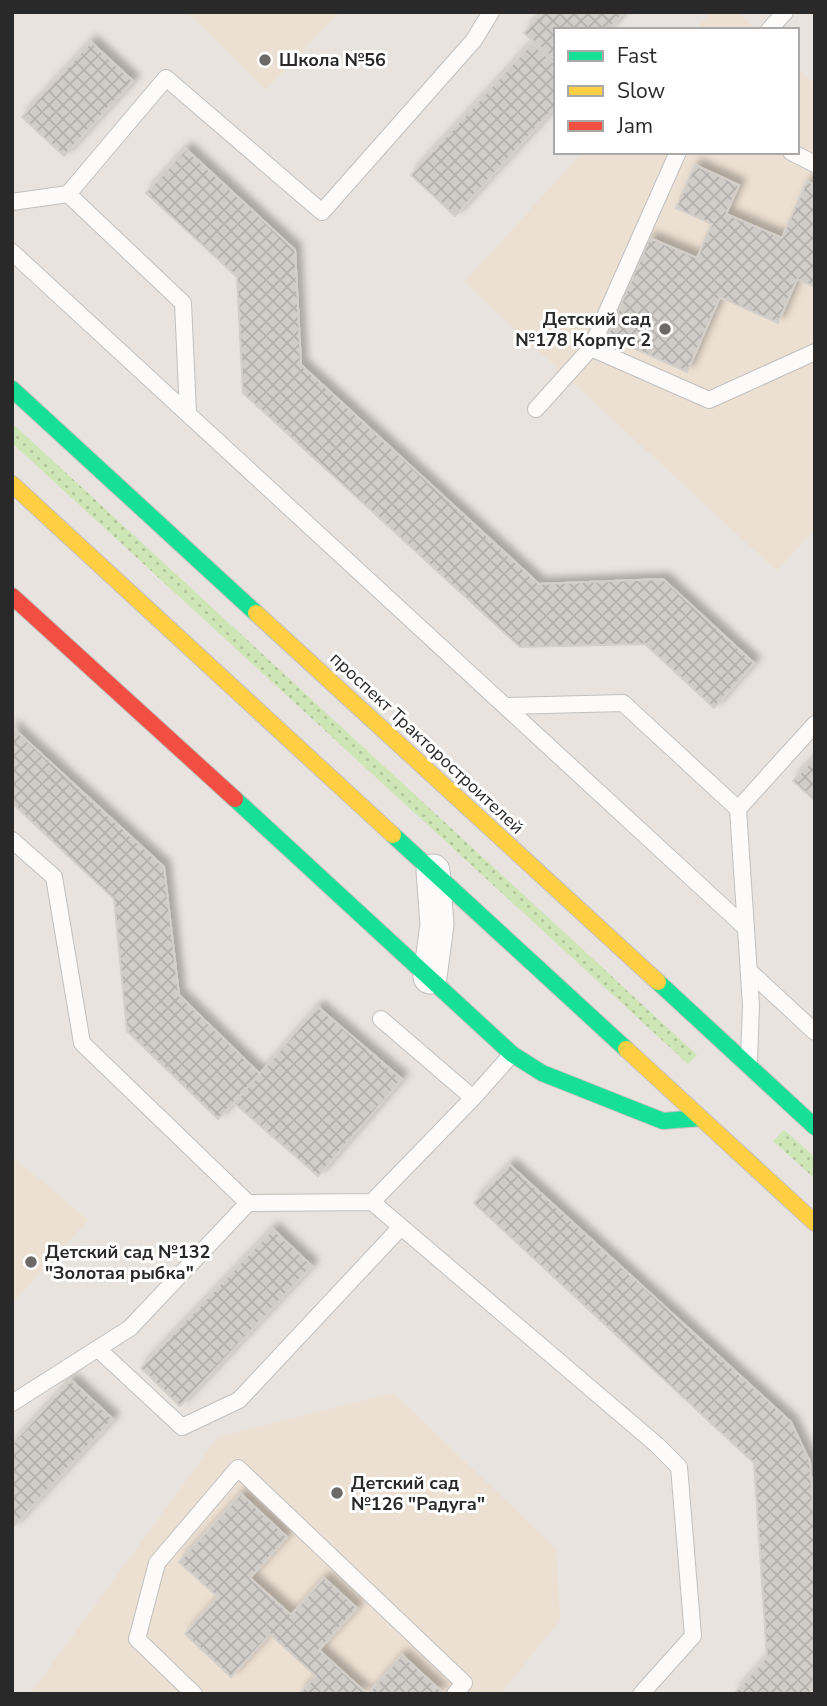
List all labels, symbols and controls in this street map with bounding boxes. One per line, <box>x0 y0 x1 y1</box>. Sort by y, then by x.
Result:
legend <box>554 28 799 154</box>
text: Fast <box>617 42 657 70</box>
place label: Школа №56 <box>279 48 386 72</box>
marker: Школа №56 <box>257 52 273 68</box>
text: Slow <box>617 77 666 105</box>
text: Jam <box>616 112 653 140</box>
place label: Детский сад №178 Корпус 2 <box>515 307 651 352</box>
marker: Детский сад №178 Корпус 2 <box>657 321 673 337</box>
street label: проспект Тракторостроителей <box>325 647 529 839</box>
place label: Детский сад №132 "Золотая рыбка" <box>45 1240 210 1285</box>
marker: Детский сад №132 "Золотая рыбка" <box>23 1254 39 1270</box>
place label: Детский сад №126 "Радуга" <box>351 1471 485 1516</box>
marker: Детский сад №126 "Радуга" <box>329 1485 345 1501</box>

